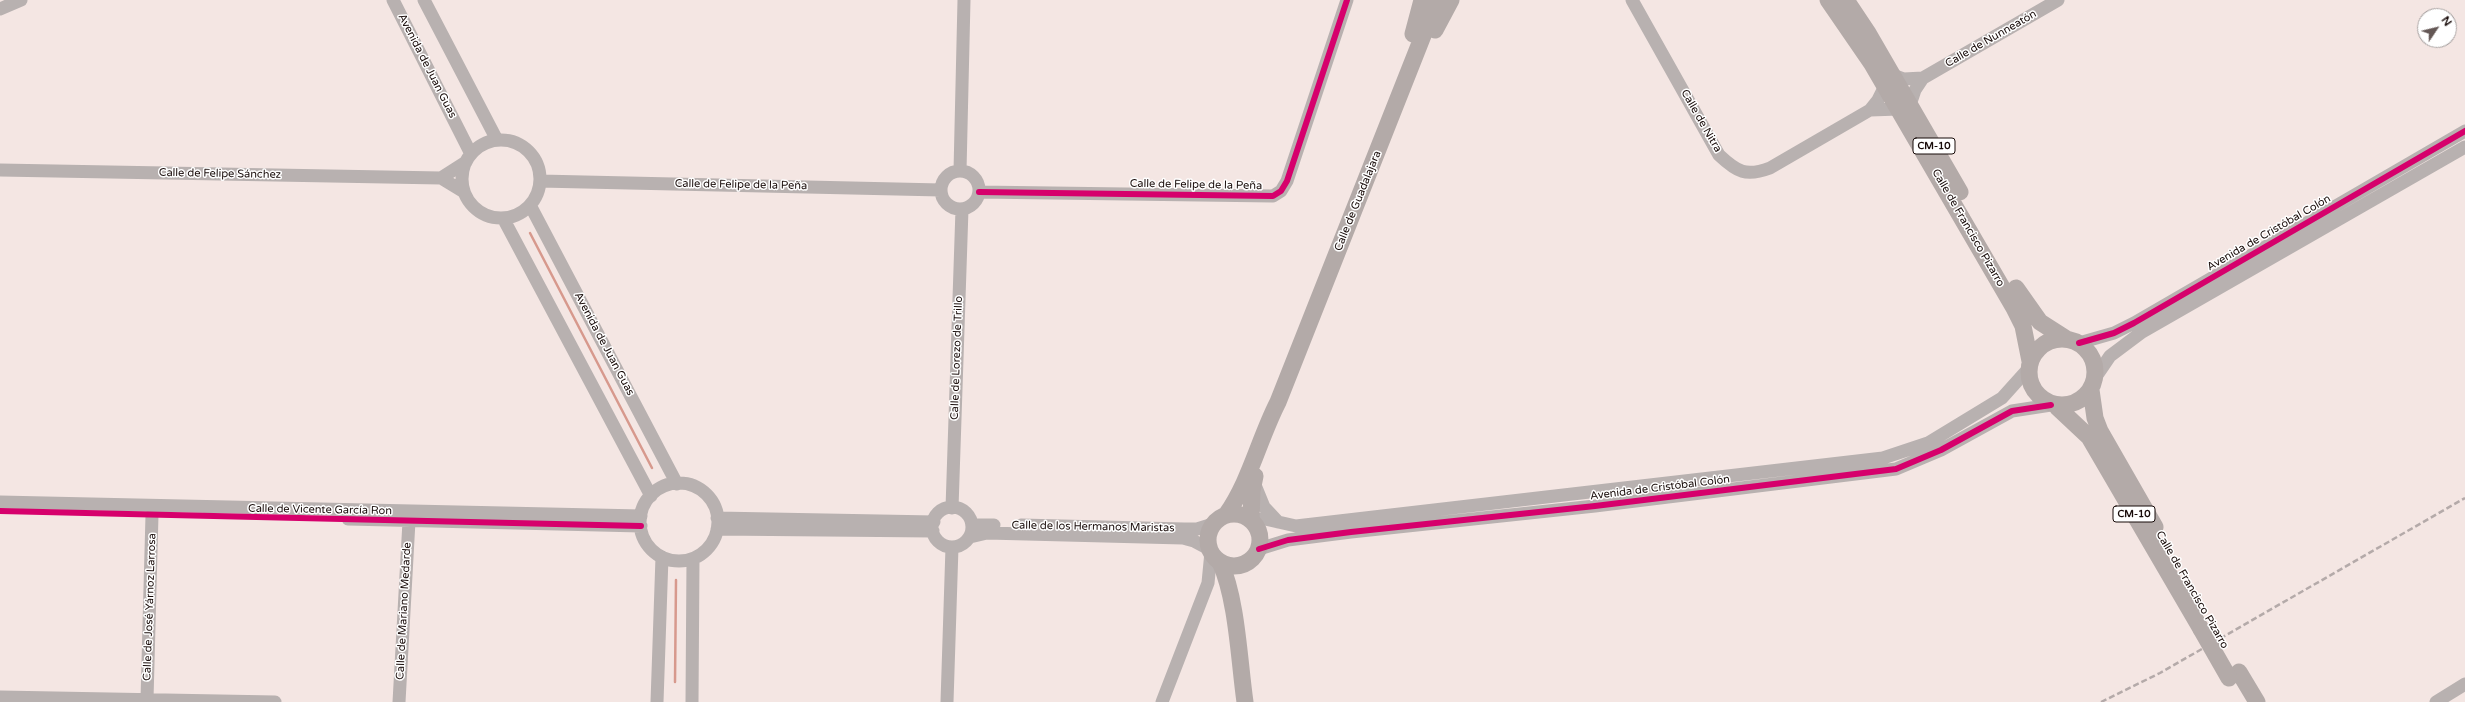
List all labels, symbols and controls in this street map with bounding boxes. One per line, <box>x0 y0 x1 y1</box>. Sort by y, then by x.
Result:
street label: Calle de Nunneatón <box>1943 8 2039 70</box>
north arrow <box>2417 8 2457 48</box>
street label: Avenida de Juan Guas <box>395 12 459 120</box>
text: N <box>2439 14 2454 29</box>
street label: Calle de Nitra <box>1678 87 1724 155</box>
road number: CM-10 <box>1913 138 1955 154</box>
street label: Calle de Guadalajara <box>1332 149 1384 253</box>
street label: Calle de Felipe Sánchez <box>159 166 281 182</box>
street label: Calle de Francisco Pizarro <box>1929 167 2007 289</box>
street label: Calle de Felipe de la Peña <box>675 177 807 193</box>
street label: Calle de Felipe de la Peña <box>1130 177 1262 193</box>
street label: Avenida de Cristóbal Colón <box>2205 192 2333 274</box>
street label: Avenida de Juan Guas <box>571 290 637 398</box>
street label: Calle de Lorezo de Trillo <box>948 296 966 420</box>
street label: Avenida de Cristóbal Colón <box>1589 473 1731 503</box>
street label: Calle de Vicente García Ron <box>248 502 392 518</box>
road number: CM-10 <box>2113 506 2155 522</box>
street label: Calle de los Hermanos Maristas <box>1011 519 1175 535</box>
street label: Calle de Francisco Pizarro <box>2153 529 2231 651</box>
street label: Calle de José Yárnoz Larrosa <box>141 533 159 681</box>
street label: Calle de Mariano Medarde <box>394 542 414 680</box>

